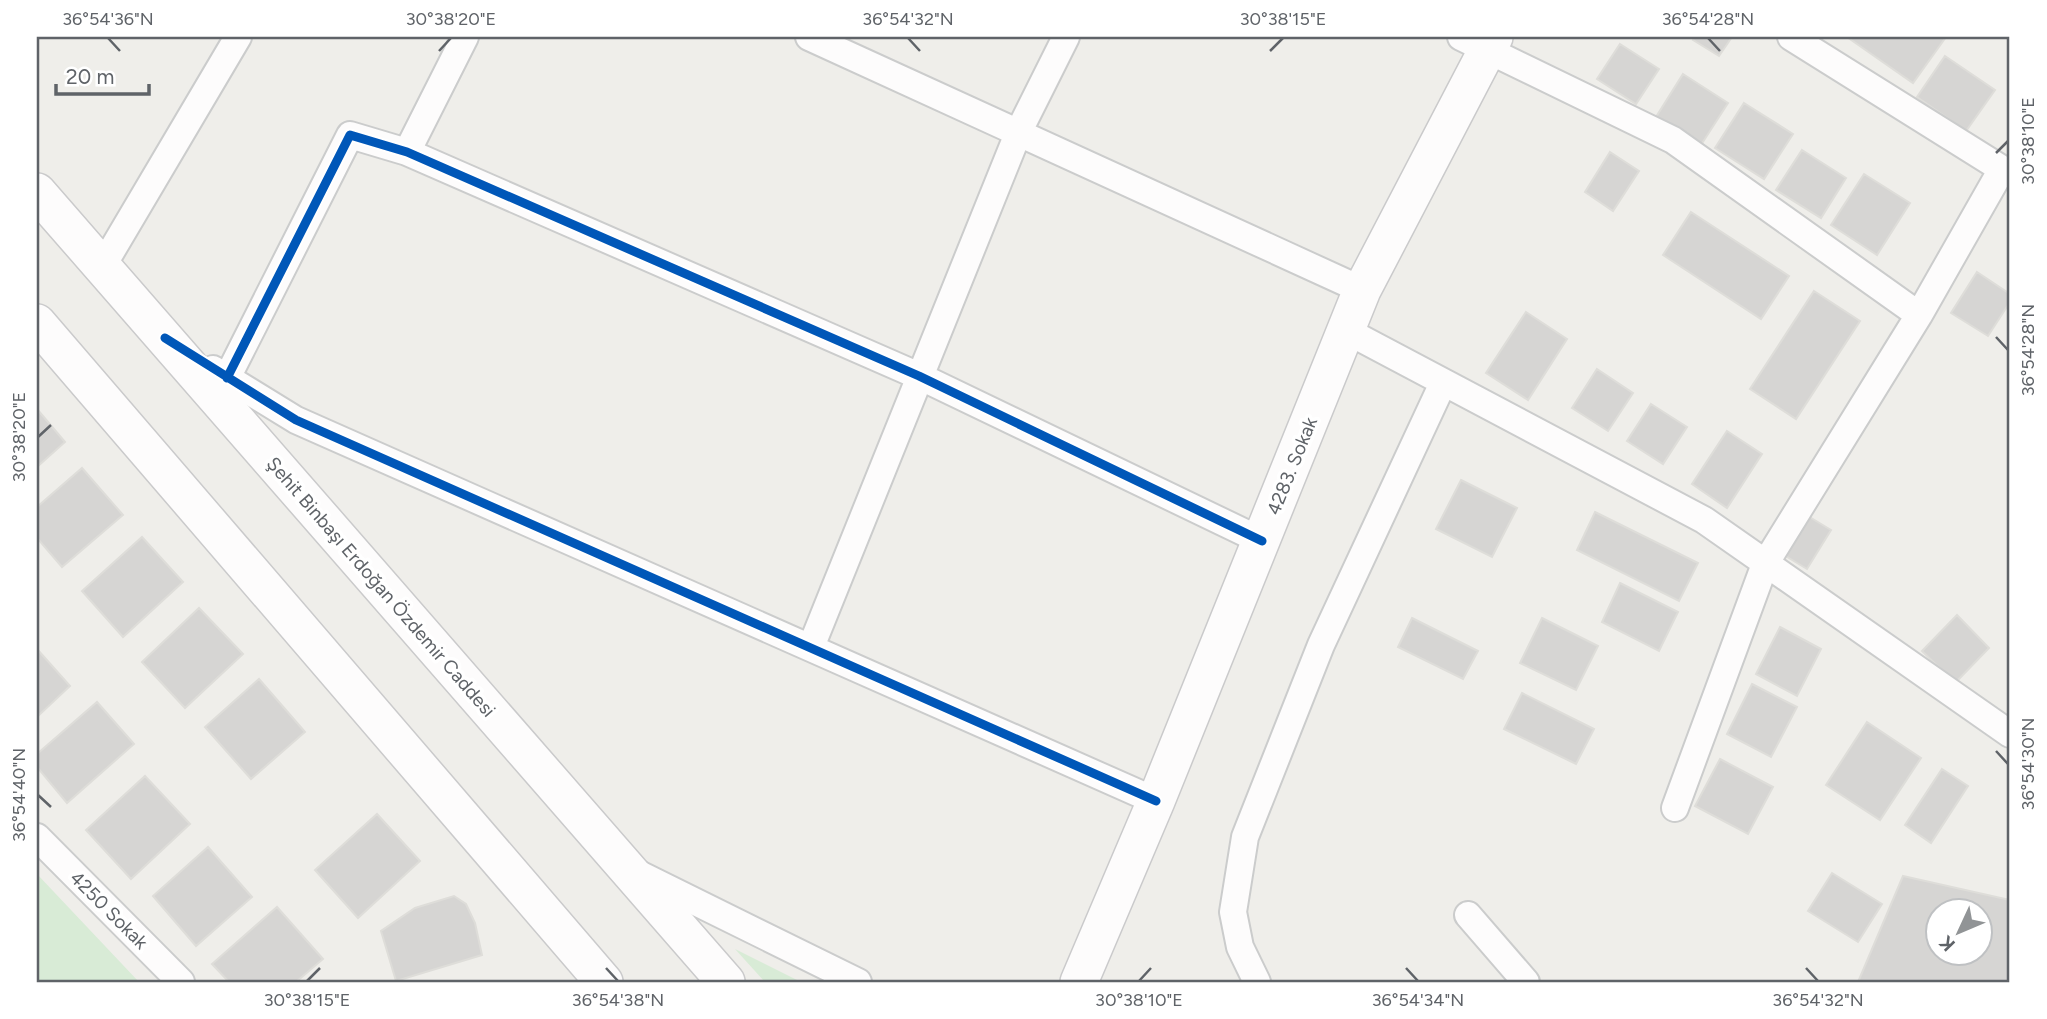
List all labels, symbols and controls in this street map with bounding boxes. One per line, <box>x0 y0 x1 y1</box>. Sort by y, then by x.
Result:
text: 36°54'36"N <box>62 8 154 30</box>
text: 30°38'20"E <box>406 8 496 30</box>
text: 36°54'32"N <box>862 8 954 30</box>
text: 30°38'15"E <box>1240 8 1326 30</box>
text: 36°54'28"N <box>1662 8 1754 30</box>
scale bar <box>56 52 149 96</box>
text: 20 m <box>66 64 114 89</box>
text: 30°38'10"E <box>2017 97 2039 185</box>
text: 36°54'28"N <box>2017 304 2039 396</box>
text: 30°38'20"E <box>8 392 30 482</box>
street label: 4283. Sokak <box>1262 413 1322 518</box>
street label: Şehit Binbaşı Erdoğan Özdemir Caddesi <box>262 452 500 722</box>
text: 36°54'30"N <box>2017 718 2039 810</box>
text: 36°54'40"N <box>8 748 30 842</box>
street label: 4250 Sokak <box>65 866 153 954</box>
north arrow <box>1924 897 1994 967</box>
text: K <box>1934 931 1960 956</box>
text: 30°38'15"E <box>264 989 350 1011</box>
text: 36°54'38"N <box>572 989 664 1011</box>
text: 30°38'10"E <box>1095 989 1183 1011</box>
text: 36°54'34"N <box>1372 989 1464 1011</box>
text: 36°54'32"N <box>1772 989 1864 1011</box>

